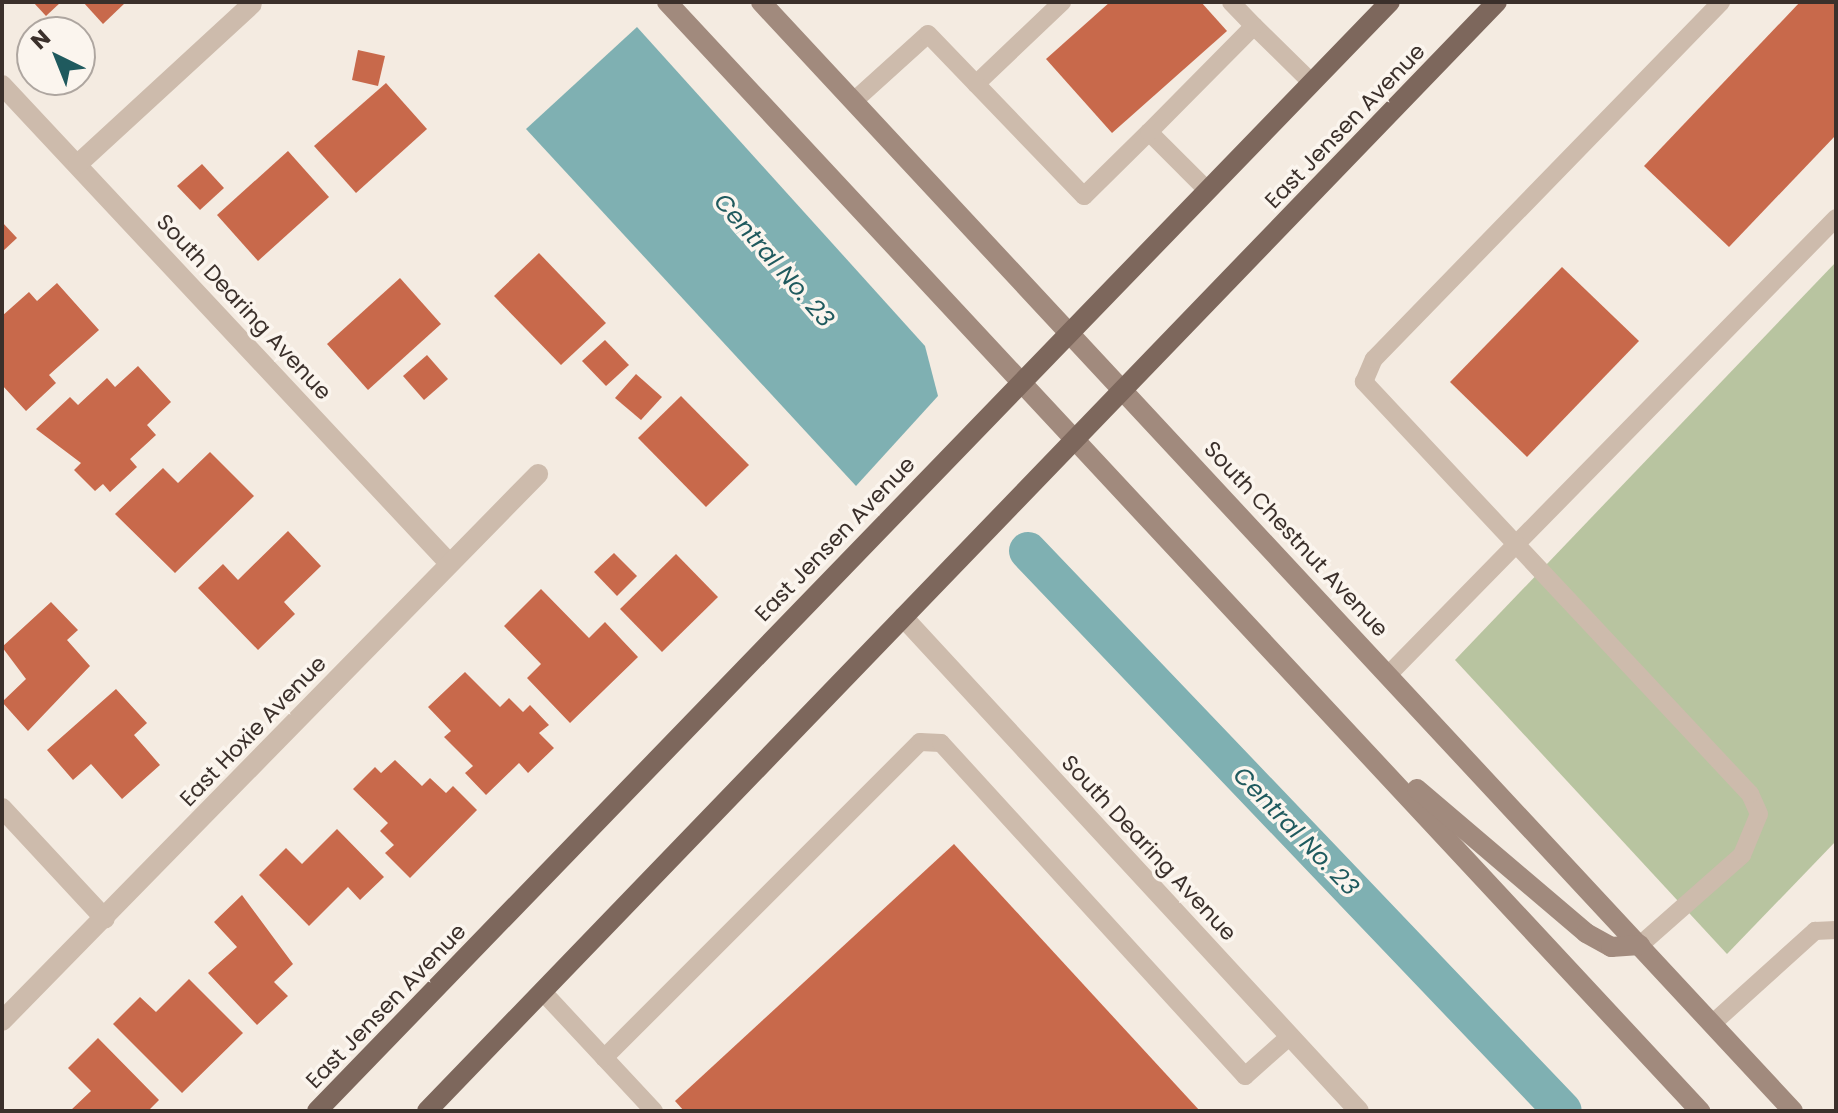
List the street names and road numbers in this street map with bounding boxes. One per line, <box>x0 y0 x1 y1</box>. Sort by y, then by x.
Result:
street label: East Jensen Avenue <box>1260 38 1430 214</box>
street label: South Dearing Avenue <box>151 209 337 405</box>
street label: South Chestnut Avenue <box>1198 436 1394 642</box>
street label: East Jensen Avenue <box>750 451 920 627</box>
street label: East Hoxie Avenue <box>174 650 332 812</box>
street label: South Dearing Avenue <box>1056 750 1242 946</box>
street label: East Jensen Avenue <box>301 918 471 1094</box>

